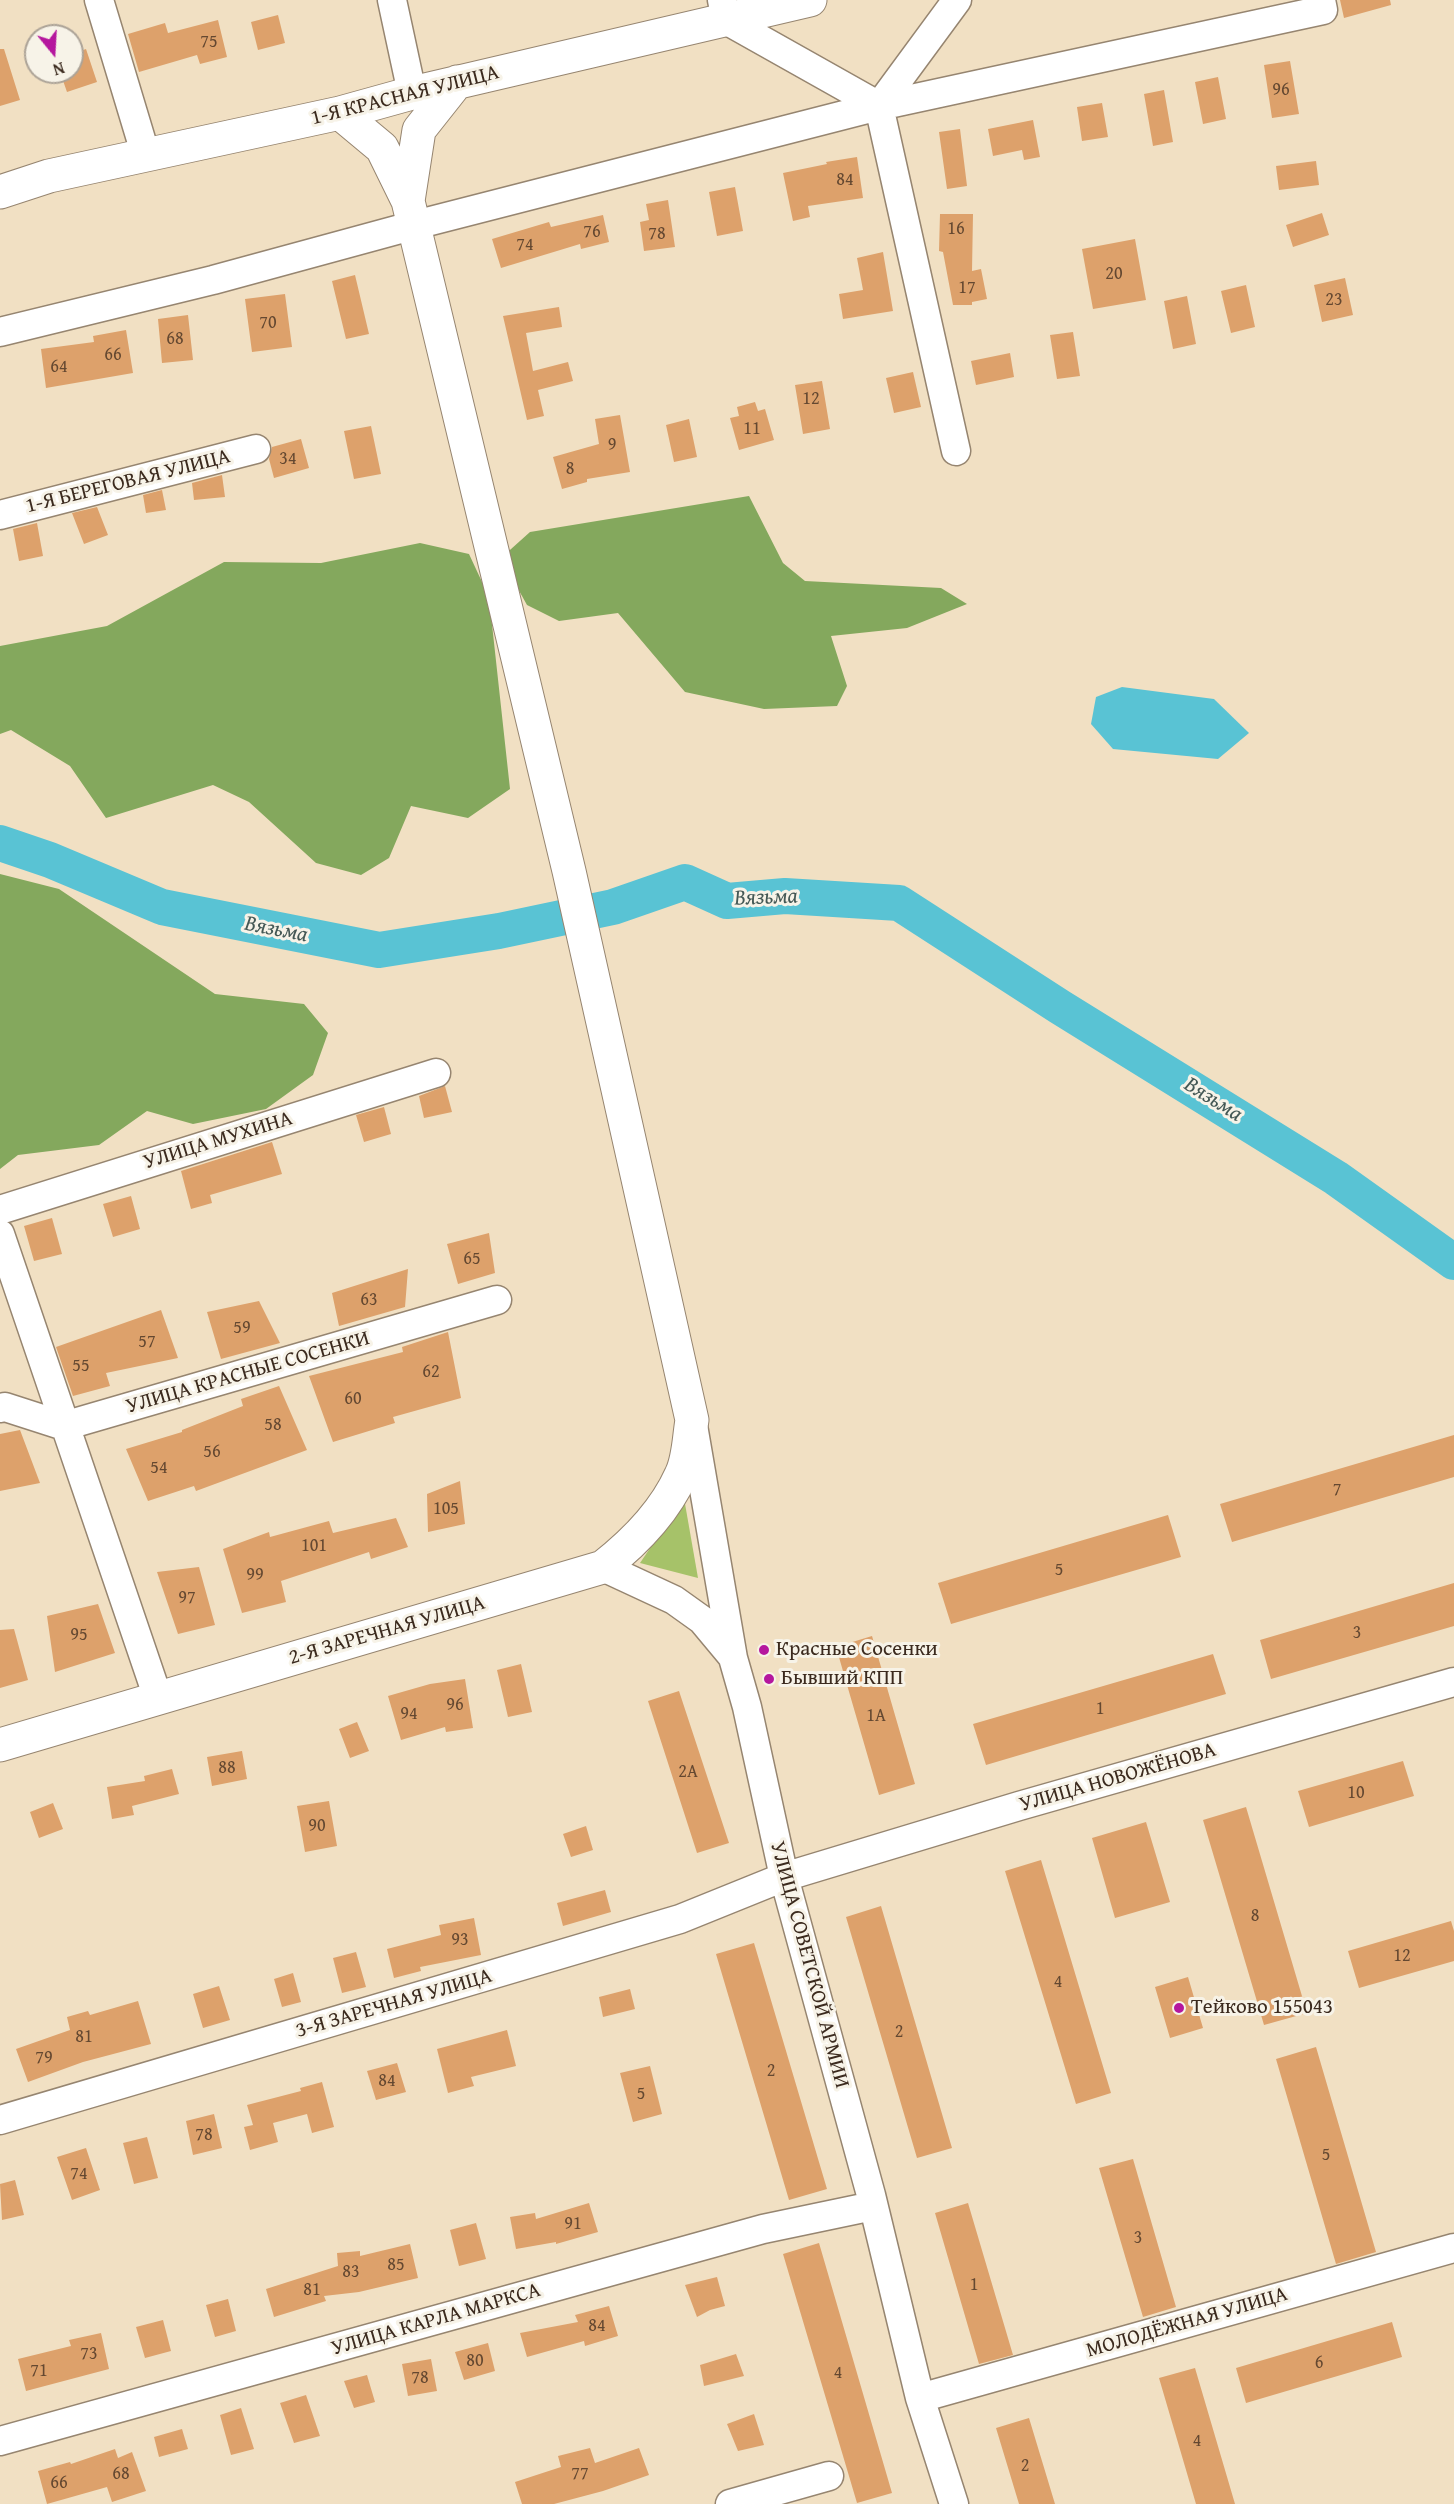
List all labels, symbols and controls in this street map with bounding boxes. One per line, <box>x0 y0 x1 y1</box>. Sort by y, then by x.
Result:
north arrow <box>24 24 84 84</box>
house number: 75 <box>200 31 218 53</box>
text: N <box>50 56 68 82</box>
street label: 1-Я КРАСНАЯ УЛИЦА <box>308 60 502 132</box>
house number: 96 <box>1272 79 1290 101</box>
house number: 84 <box>836 169 854 191</box>
house number: 16 <box>947 218 965 240</box>
house number: 76 <box>583 221 601 243</box>
house number: 78 <box>648 223 666 245</box>
house number: 74 <box>516 234 534 256</box>
house number: 20 <box>1105 263 1123 285</box>
house number: 17 <box>958 277 976 299</box>
house number: 23 <box>1325 289 1343 311</box>
house number: 70 <box>259 312 277 334</box>
house number: 68 <box>166 328 184 350</box>
house number: 66 <box>104 344 122 366</box>
house number: 64 <box>50 356 68 378</box>
house number: 12 <box>802 388 820 410</box>
house number: 11 <box>743 418 761 440</box>
house number: 9 <box>608 434 616 456</box>
street label: 1-Я БЕРЕГОВАЯ УЛИЦА <box>23 444 233 520</box>
house number: 34 <box>279 448 297 470</box>
house number: 8 <box>566 458 574 480</box>
water label: Вязьма <box>734 884 798 912</box>
water label: Вязьма <box>242 911 310 949</box>
water label: Вязьма <box>1179 1072 1247 1128</box>
street label: УЛИЦА МУХИНА <box>141 1106 295 1176</box>
house number: 65 <box>463 1248 481 1270</box>
house number: 63 <box>360 1289 378 1311</box>
house number: 59 <box>233 1317 251 1339</box>
street label: УЛИЦА КРАСНЫЕ СОСЕНКИ <box>123 1326 373 1420</box>
house number: 57 <box>138 1331 156 1353</box>
house number: 55 <box>72 1355 90 1377</box>
house number: 62 <box>422 1361 440 1383</box>
house number: 60 <box>344 1388 362 1410</box>
house number: 58 <box>264 1414 282 1436</box>
house number: 56 <box>203 1441 221 1463</box>
house number: 54 <box>150 1457 168 1479</box>
house number: 7 <box>1333 1479 1341 1501</box>
house number: 105 <box>433 1498 459 1520</box>
house number: 101 <box>301 1535 327 1557</box>
house number: 5 <box>1055 1559 1063 1581</box>
house number: 99 <box>246 1564 264 1586</box>
house number: 97 <box>178 1587 196 1609</box>
street label: 2-Я ЗАРЕЧНАЯ УЛИЦА <box>286 1591 488 1671</box>
house number: 3 <box>1353 1622 1361 1644</box>
house number: 95 <box>70 1624 88 1646</box>
place label: Красные Сосенки <box>776 1637 938 1663</box>
marker: Красные Сосенки <box>757 1643 771 1657</box>
place label: Бывший КПП <box>781 1666 903 1692</box>
marker: Бывший КПП <box>762 1672 776 1686</box>
house number: 96 <box>446 1694 464 1716</box>
house number: 1 <box>1096 1698 1104 1720</box>
house number: 94 <box>400 1703 418 1725</box>
house number: 1А <box>866 1705 886 1727</box>
street label: УЛИЦА НОВОЖЁНОВА <box>1017 1738 1219 1818</box>
house number: 88 <box>218 1757 236 1779</box>
house number: 2А <box>678 1761 698 1783</box>
house number: 10 <box>1347 1782 1365 1804</box>
house number: 90 <box>308 1815 326 1837</box>
street label: УЛИЦА СОВЕТСКОЙ АРМИИ <box>764 1839 854 2091</box>
house number: 8 <box>1251 1905 1259 1927</box>
house number: 93 <box>451 1929 469 1951</box>
house number: 12 <box>1393 1945 1411 1967</box>
street label: 3-Я ЗАРЕЧНАЯ УЛИЦА <box>293 1964 495 2044</box>
house number: 4 <box>1054 1971 1062 1993</box>
place label: Тейково 155043 <box>1191 1995 1333 2021</box>
marker: Тейково 155043 <box>1172 2001 1186 2015</box>
house number: 2 <box>895 2021 903 2043</box>
house number: 81 <box>75 2026 93 2048</box>
house number: 79 <box>35 2047 53 2069</box>
house number: 2 <box>767 2060 775 2082</box>
house number: 84 <box>378 2070 396 2092</box>
house number: 5 <box>637 2083 645 2105</box>
house number: 78 <box>195 2124 213 2146</box>
house number: 5 <box>1322 2144 1330 2166</box>
house number: 74 <box>70 2163 88 2185</box>
house number: 91 <box>564 2213 582 2235</box>
house number: 3 <box>1134 2227 1142 2249</box>
house number: 85 <box>387 2254 405 2276</box>
house number: 83 <box>342 2261 360 2283</box>
house number: 1 <box>970 2274 978 2296</box>
street label: УЛИЦА КАРЛА МАРКСА <box>329 2278 543 2362</box>
house number: 81 <box>303 2279 321 2301</box>
street label: МОЛОДЁЖНАЯ УЛИЦА <box>1083 2282 1291 2364</box>
house number: 84 <box>588 2315 606 2337</box>
house number: 73 <box>80 2343 98 2365</box>
house number: 80 <box>466 2350 484 2372</box>
house number: 6 <box>1315 2352 1323 2374</box>
house number: 71 <box>30 2360 48 2382</box>
house number: 4 <box>834 2362 842 2384</box>
house number: 78 <box>411 2367 429 2389</box>
house number: 4 <box>1193 2430 1201 2452</box>
house number: 2 <box>1021 2455 1029 2477</box>
house number: 68 <box>112 2463 130 2485</box>
house number: 77 <box>571 2463 589 2485</box>
house number: 66 <box>50 2472 68 2494</box>

